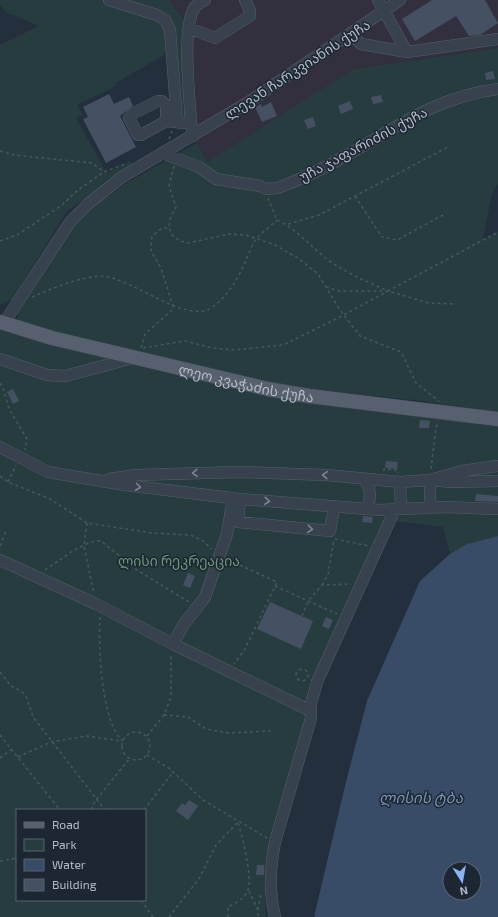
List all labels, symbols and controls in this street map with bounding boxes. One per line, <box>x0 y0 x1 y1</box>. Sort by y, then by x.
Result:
street label: ლევან ჩარკვიანის ქუჩა <box>221 16 374 123</box>
street label: უჩა ჯაფარიძის ქუჩა <box>296 103 430 186</box>
street label: ლეო კვაჭაძის ქუჩა <box>177 360 315 405</box>
one-way arrow <box>192 469 198 477</box>
one-way arrow <box>322 470 328 479</box>
one-way arrow <box>135 482 141 491</box>
one-way arrow <box>264 497 270 506</box>
one-way arrow <box>307 524 313 533</box>
park label: ლისი რეკრეაცია <box>118 552 240 570</box>
water label: ლისის ტბა <box>379 788 464 807</box>
legend <box>16 809 146 901</box>
text: Road <box>52 817 80 831</box>
text: Park <box>52 837 77 851</box>
text: Water <box>52 857 86 871</box>
north arrow <box>442 861 482 901</box>
text: Building <box>52 877 97 891</box>
text: N <box>459 884 469 898</box>

